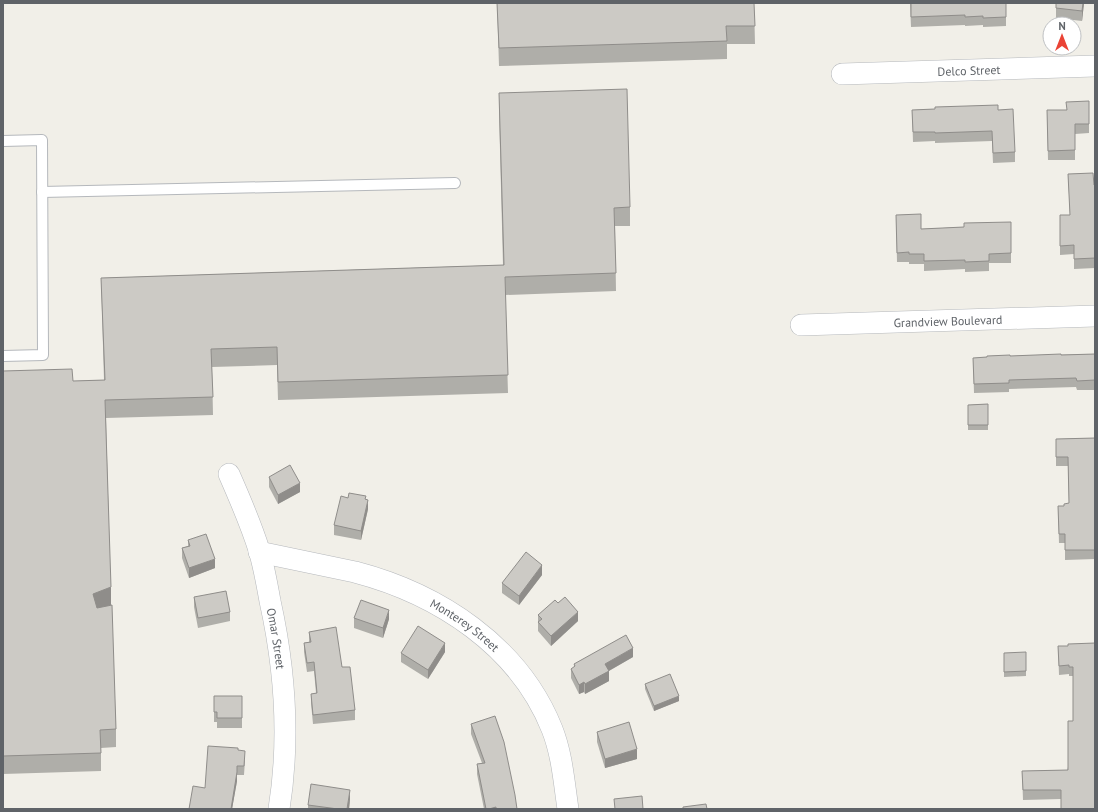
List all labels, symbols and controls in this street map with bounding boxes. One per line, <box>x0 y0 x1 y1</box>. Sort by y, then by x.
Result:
north arrow <box>1042 16 1082 56</box>
text: N <box>1058 19 1066 33</box>
street label: Delco Street <box>937 61 1001 78</box>
street label: Grandview Boulevard <box>893 311 1003 330</box>
street label: Monterey Street <box>428 595 503 654</box>
street label: Omar Street <box>264 606 289 670</box>

